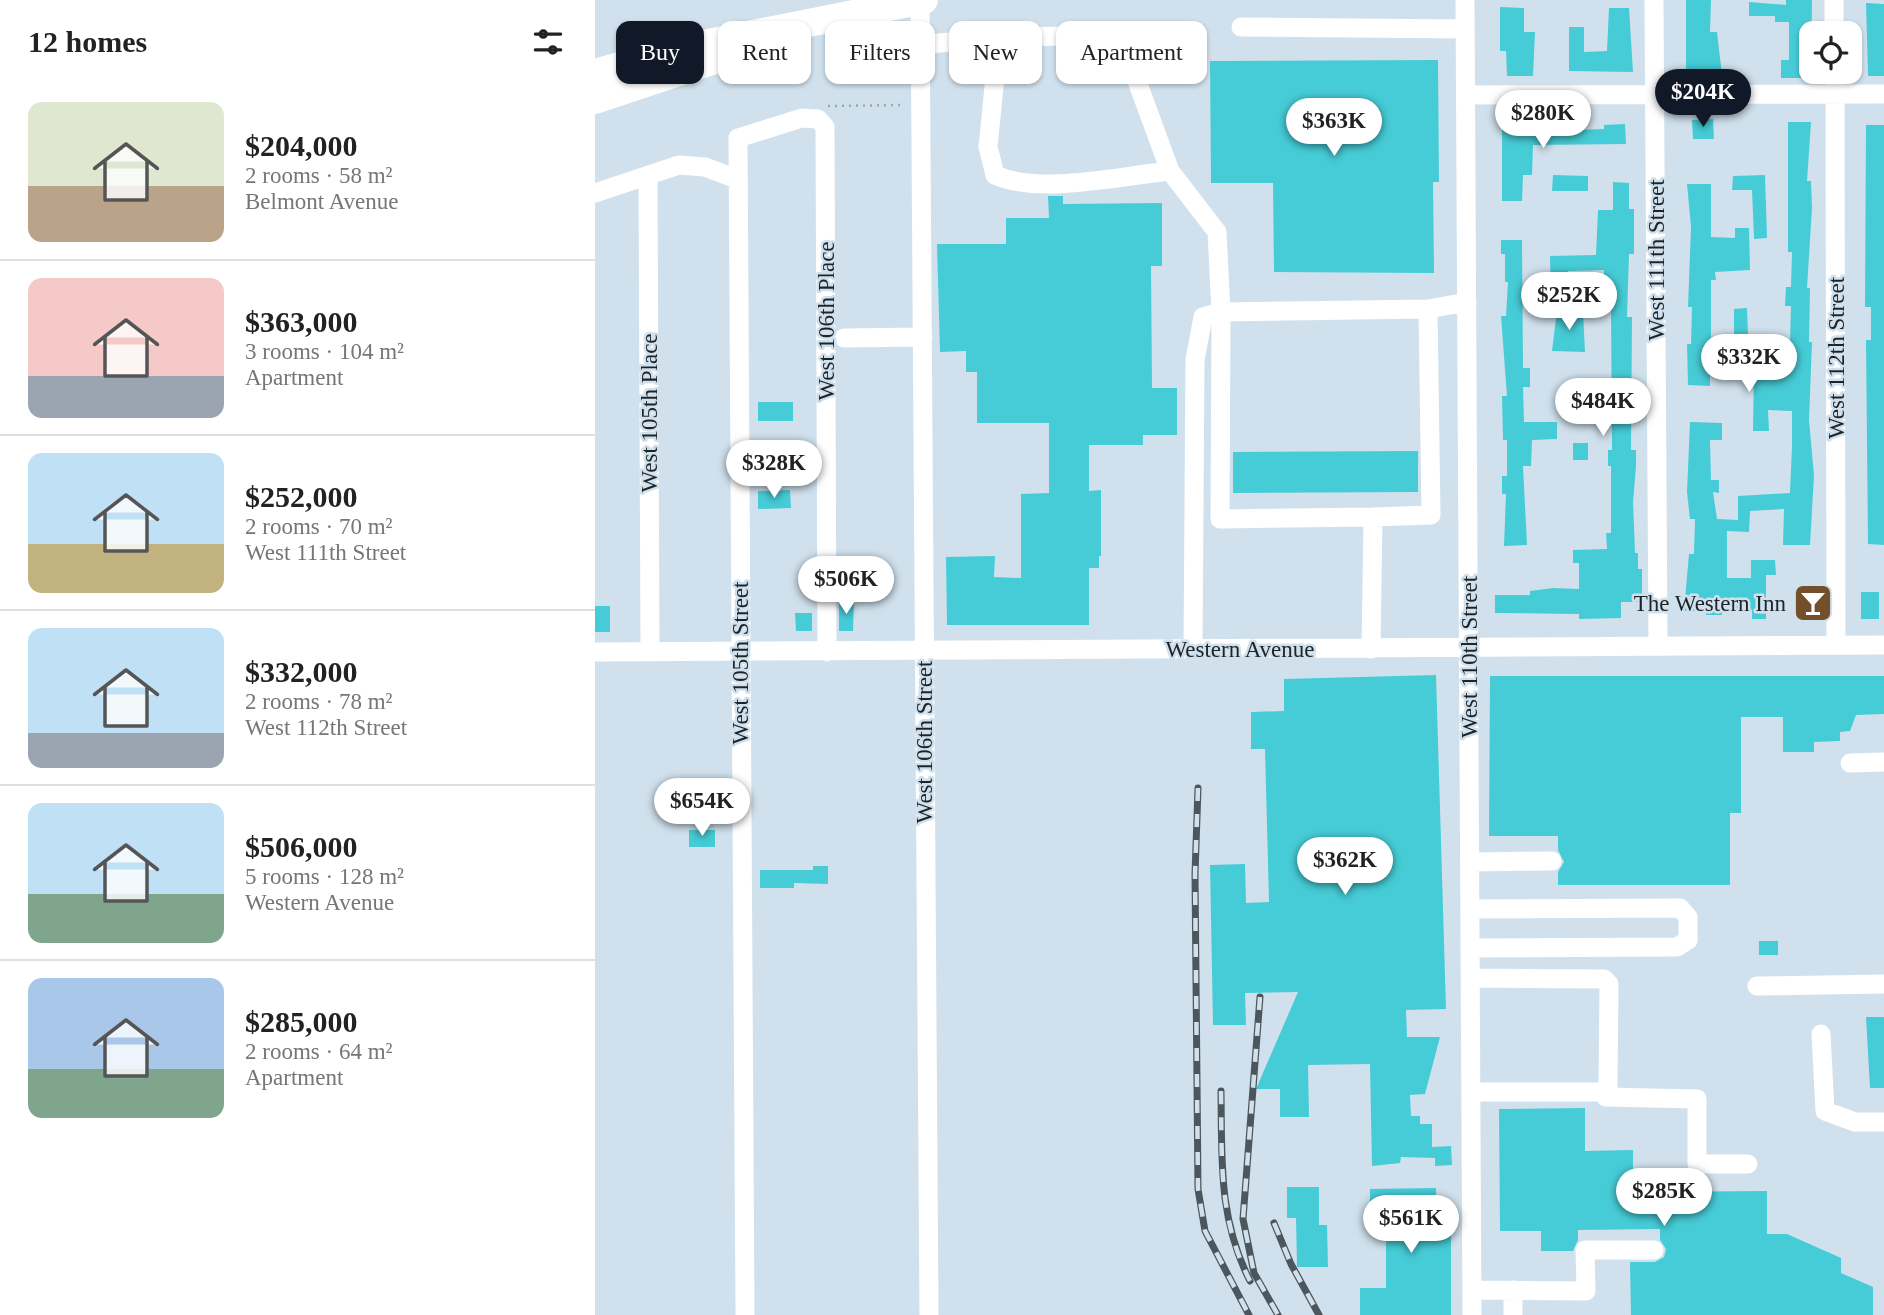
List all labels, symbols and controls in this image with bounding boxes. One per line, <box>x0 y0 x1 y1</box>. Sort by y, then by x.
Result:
chip: Buy <box>616 21 704 84</box>
chip: Rent <box>718 21 811 84</box>
chip: Filters <box>825 21 935 84</box>
chip: New <box>949 21 1042 84</box>
chip: Apartment <box>1056 21 1207 84</box>
map controls <box>1799 21 1862 84</box>
button: locate <box>1799 21 1862 84</box>
icon: filters <box>529 23 567 61</box>
text: 12 homes <box>28 25 147 58</box>
pin: $204K <box>1654 69 1752 129</box>
text: $204K <box>1671 79 1735 104</box>
pin: $280K <box>1494 90 1592 150</box>
pin: $363K <box>1285 99 1383 158</box>
text: $280K <box>1511 100 1575 125</box>
text: $363K <box>1302 108 1366 133</box>
text: $204,000 <box>245 129 358 162</box>
icon: home <box>84 130 168 214</box>
text: 2 rooms · 58 m² <box>245 163 392 188</box>
street label: West 111th Street <box>1644 179 1669 341</box>
text: Belmont Avenue <box>245 189 399 214</box>
street label: West 106th Place <box>814 241 839 401</box>
pin: $252K <box>1520 272 1618 332</box>
street label: West 112th Street <box>1824 276 1849 439</box>
text: $252K <box>1537 282 1601 307</box>
text: $363,000 <box>245 305 358 338</box>
icon: home <box>84 306 168 390</box>
street label: West 105th Place <box>637 333 662 493</box>
pin: $332K <box>1700 334 1798 394</box>
text: 3 rooms · 104 m² <box>245 339 404 364</box>
text: $332K <box>1717 344 1781 369</box>
text: Apartment <box>245 365 343 390</box>
pin: $484K <box>1554 378 1652 438</box>
text: $484K <box>1571 388 1635 413</box>
pin: $328K <box>725 440 823 500</box>
text: $328K <box>742 450 806 475</box>
text: $252,000 <box>245 480 358 513</box>
icon: home <box>84 481 168 565</box>
text: 2 rooms · 70 m² <box>245 514 392 539</box>
text: West 111th Street <box>245 540 406 565</box>
pin: $506K <box>797 556 895 616</box>
text: $506K <box>814 566 878 591</box>
street label: West 110th Street <box>1457 575 1482 738</box>
street label: West 105th Street <box>728 581 753 744</box>
bar icon: The Western Inn <box>1792 582 1834 624</box>
place label: The Western Inn <box>1634 591 1786 616</box>
street label: Western Avenue <box>1165 637 1315 662</box>
text: $332,000 <box>245 655 358 688</box>
icon: home <box>84 656 168 740</box>
street label: West 106th Street <box>912 660 937 823</box>
text: 2 rooms · 78 m² <box>245 689 392 714</box>
text: West 112th Street <box>245 715 407 740</box>
pin: $654K <box>653 778 751 838</box>
text: $654K <box>670 788 734 813</box>
text: $506,000 <box>245 830 358 863</box>
icon: home <box>84 831 168 915</box>
pin: $362K <box>1296 838 1394 897</box>
text: $362K <box>1313 847 1377 872</box>
text: 5 rooms · 128 m² <box>245 864 404 889</box>
text: Western Avenue <box>245 890 394 915</box>
text: $285,000 <box>245 1005 358 1038</box>
icon: home <box>84 1006 168 1090</box>
text: 2 rooms · 64 m² <box>245 1039 392 1064</box>
text: Apartment <box>245 1065 343 1090</box>
pin: $285K <box>1615 1168 1713 1228</box>
text: $285K <box>1632 1178 1696 1203</box>
pin: $561K <box>1362 1196 1460 1255</box>
text: $561K <box>1379 1205 1443 1230</box>

